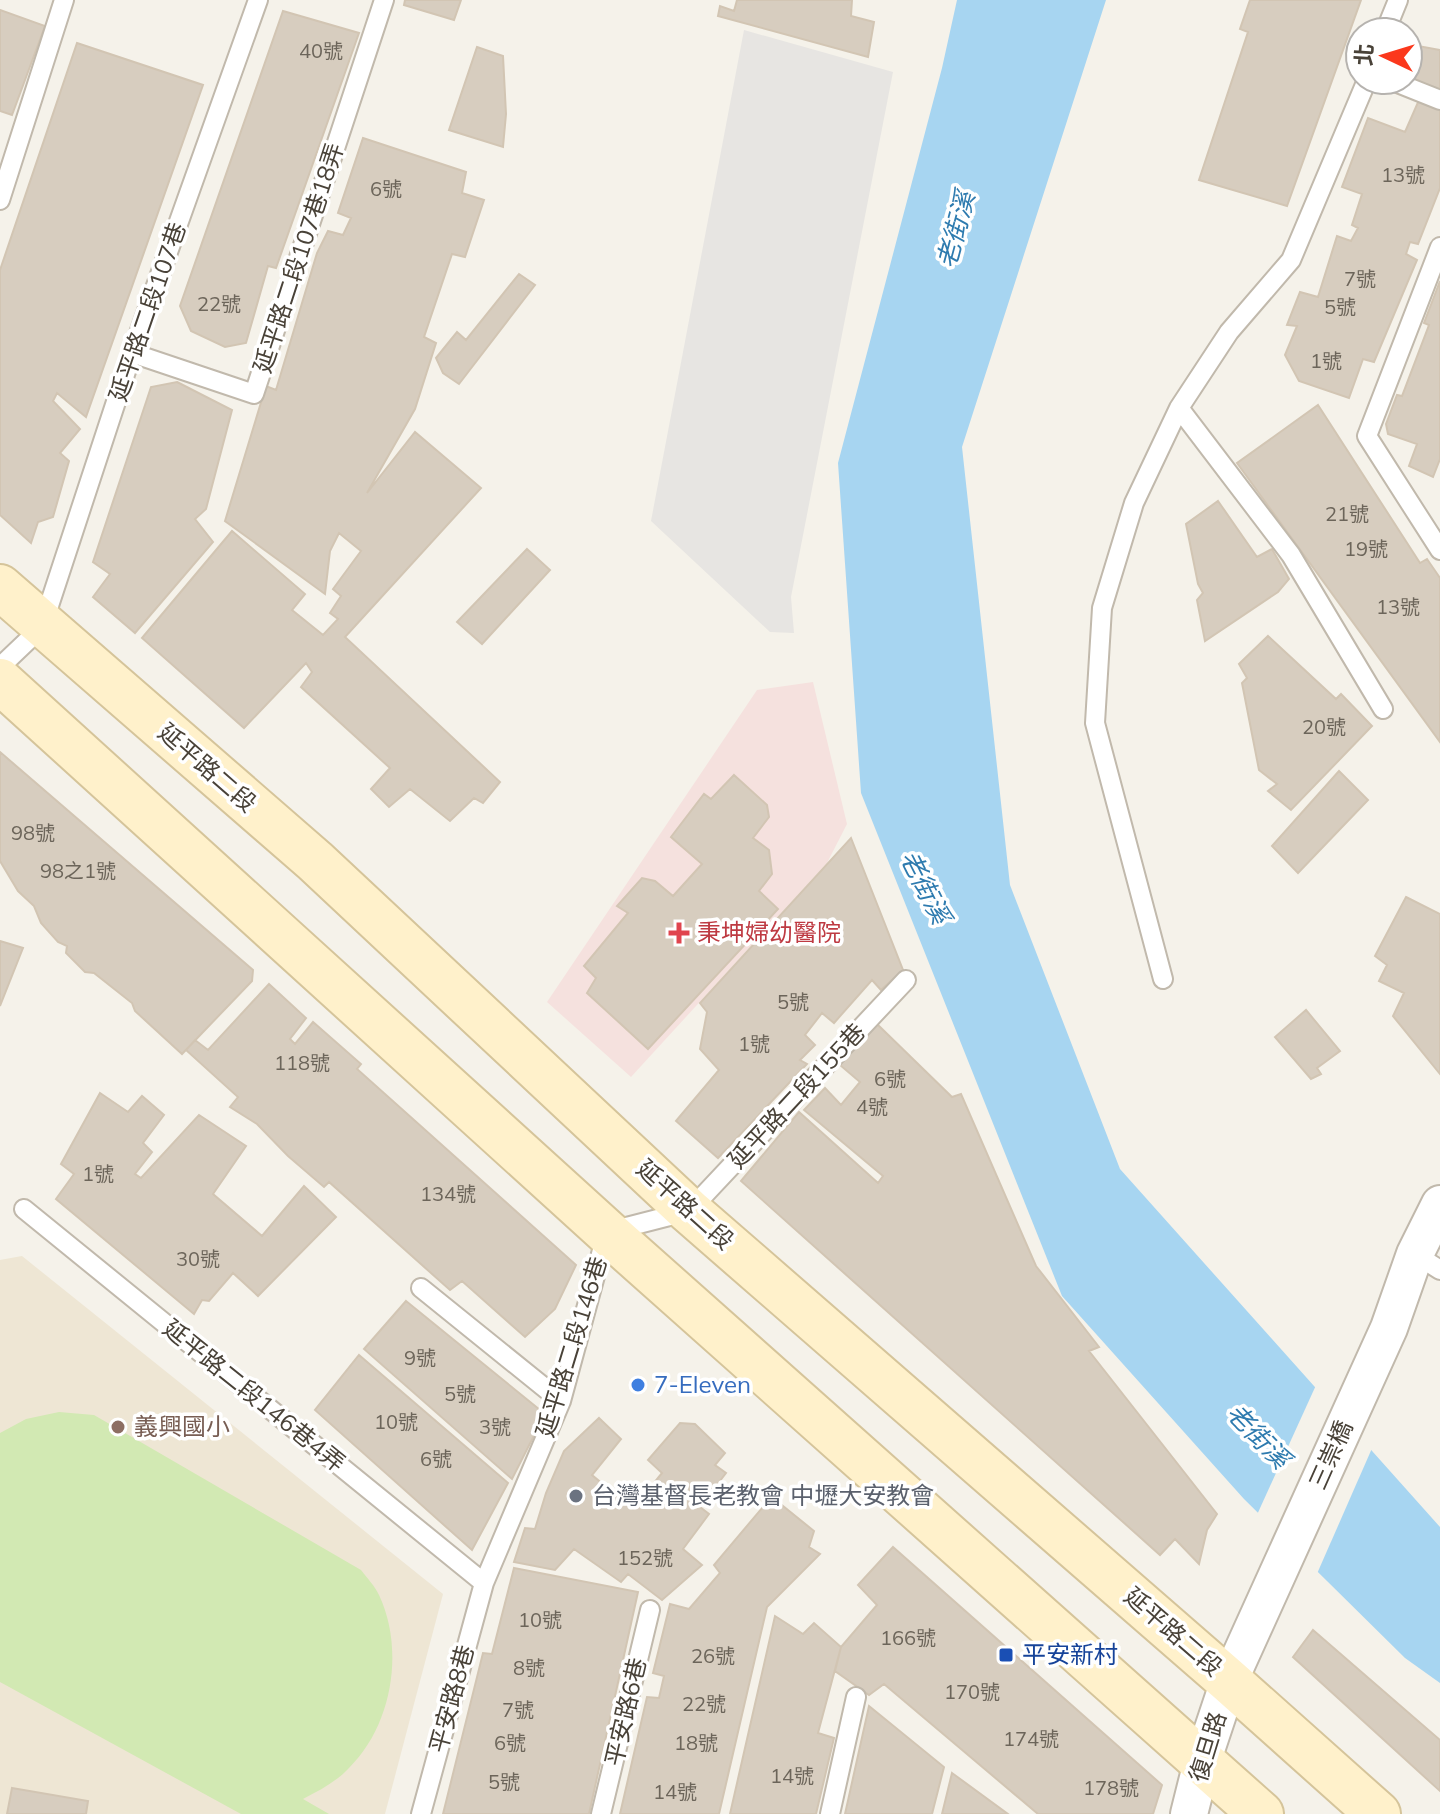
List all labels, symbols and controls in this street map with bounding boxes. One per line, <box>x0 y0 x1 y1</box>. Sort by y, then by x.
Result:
north arrow <box>1344 16 1424 96</box>
house number: 40號 <box>299 38 343 63</box>
text: 北 <box>1349 43 1379 67</box>
street label: 延平路二段107巷18弄 <box>247 139 349 376</box>
house number: 13號 <box>1381 162 1425 187</box>
house number: 6號 <box>370 176 402 201</box>
water label: 老街溪 <box>929 184 983 272</box>
street label: 延平路二段107巷 <box>102 218 192 405</box>
house number: 7號 <box>1344 266 1376 291</box>
house number: 22號 <box>197 291 241 316</box>
house number: 5號 <box>1324 294 1356 319</box>
house number: 1號 <box>1310 348 1342 373</box>
house number: 21號 <box>1325 501 1369 526</box>
house number: 19號 <box>1344 536 1388 561</box>
house number: 13號 <box>1376 594 1420 619</box>
house number: 20號 <box>1302 714 1346 739</box>
street label: 延平路二段 <box>153 717 263 818</box>
house number: 98號 <box>11 820 55 845</box>
water label: 老街溪 <box>893 845 960 933</box>
house number: 98之1號 <box>40 858 116 883</box>
place label: 秉坤婦幼醫院 <box>697 917 841 947</box>
marker: 秉坤婦幼醫院 <box>668 922 690 944</box>
house number: 5號 <box>777 989 809 1014</box>
street label: 延平路二段155巷 <box>721 1017 871 1174</box>
house number: 1號 <box>738 1031 770 1056</box>
house number: 118號 <box>274 1050 330 1075</box>
house number: 6號 <box>874 1066 906 1091</box>
house number: 4號 <box>856 1094 888 1119</box>
street label: 延平路二段 <box>631 1153 740 1256</box>
house number: 1號 <box>82 1161 114 1186</box>
house number: 134號 <box>420 1181 476 1206</box>
house number: 30號 <box>176 1246 220 1271</box>
street label: 延平路二段146巷 <box>529 1253 613 1441</box>
street label: 延平路二段146巷4弄 <box>158 1313 352 1478</box>
house number: 9號 <box>404 1345 436 1370</box>
place label: 7-Eleven <box>654 1369 751 1399</box>
marker: 7-Eleven <box>629 1376 647 1394</box>
house number: 5號 <box>444 1381 476 1406</box>
water label: 老街溪 <box>1219 1396 1300 1478</box>
house number: 10號 <box>374 1409 418 1434</box>
place label: 義興國小 <box>134 1411 230 1441</box>
house number: 3號 <box>479 1414 511 1439</box>
street label: 三崇橋 <box>1302 1416 1358 1494</box>
marker: 義興國小 <box>109 1418 127 1436</box>
house number: 6號 <box>420 1446 452 1471</box>
place label: 台灣基督長老教會 中壢大安教會 <box>592 1480 934 1510</box>
marker: 台灣基督長老教會 中壢大安教會 <box>567 1487 585 1505</box>
house number: 152號 <box>617 1545 673 1570</box>
street label: 延平路二段 <box>1119 1581 1229 1682</box>
house number: 10號 <box>518 1607 562 1632</box>
house number: 166號 <box>880 1625 936 1650</box>
place label: 平安新村 <box>1022 1639 1118 1669</box>
street label: 平安路8巷 <box>422 1642 480 1756</box>
house number: 26號 <box>691 1643 735 1668</box>
marker: 平安新村 <box>997 1646 1015 1664</box>
house number: 8號 <box>513 1655 545 1680</box>
street label: 平安路6巷 <box>598 1655 652 1769</box>
house number: 170號 <box>944 1679 1000 1704</box>
house number: 22號 <box>682 1691 726 1716</box>
house number: 7號 <box>502 1697 534 1722</box>
street label: 復旦路 <box>1182 1708 1232 1786</box>
house number: 174號 <box>1003 1726 1059 1751</box>
house number: 6號 <box>494 1730 526 1755</box>
house number: 18號 <box>674 1730 718 1755</box>
house number: 14號 <box>770 1763 814 1788</box>
house number: 5號 <box>488 1769 520 1794</box>
house number: 178號 <box>1083 1775 1139 1800</box>
house number: 14號 <box>653 1779 697 1804</box>

